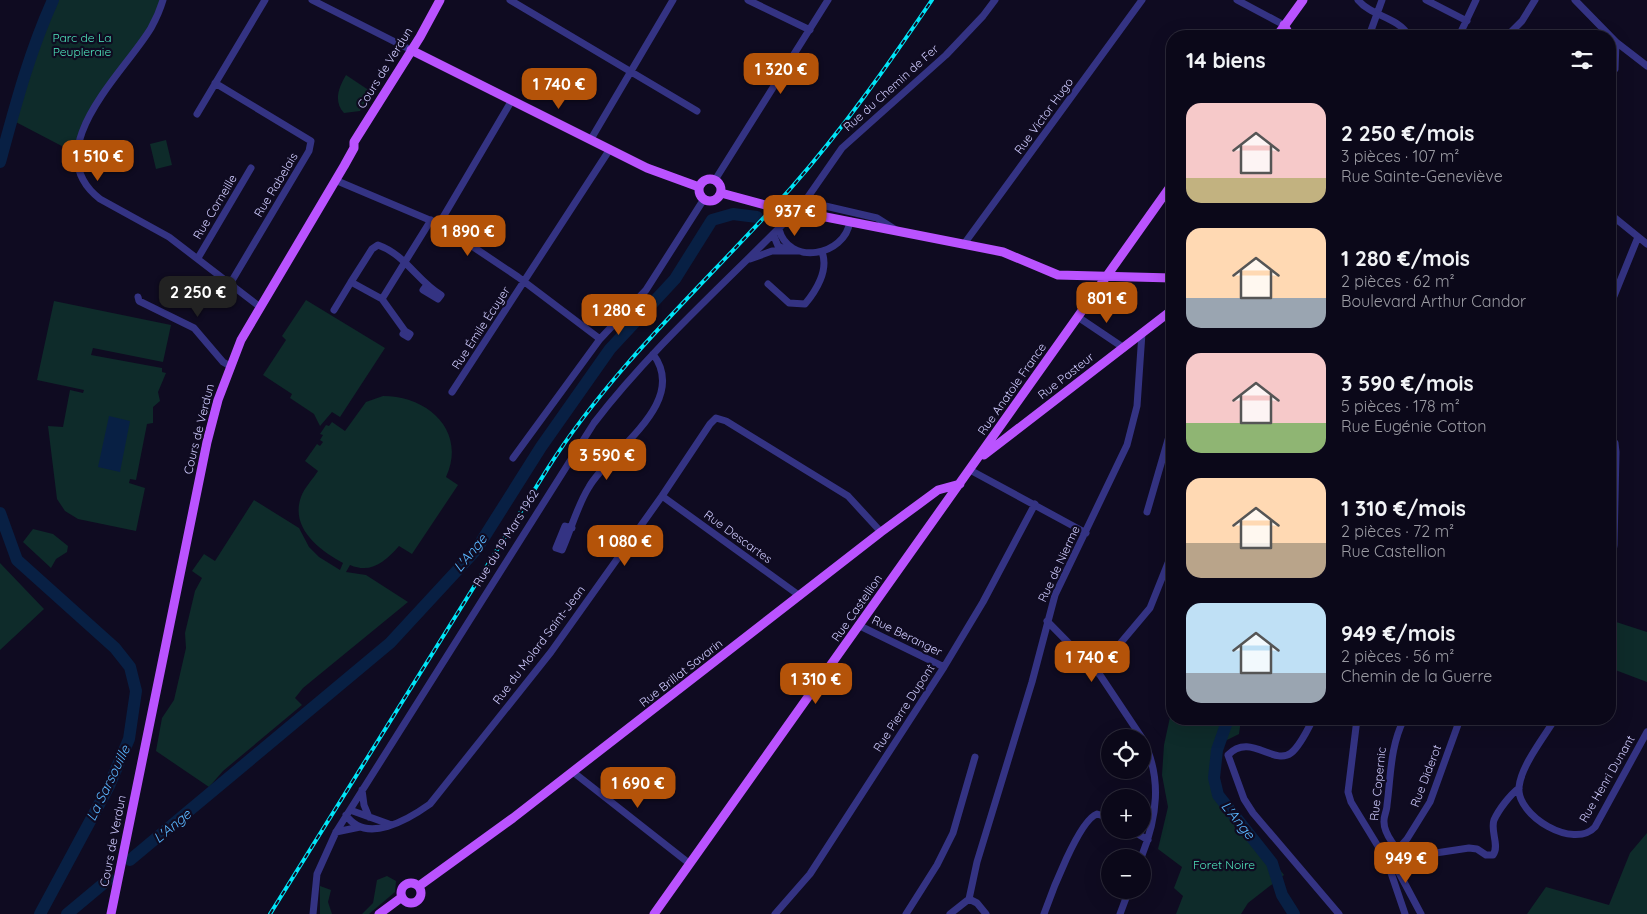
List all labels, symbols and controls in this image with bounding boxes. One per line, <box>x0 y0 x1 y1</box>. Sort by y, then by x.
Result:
street label: Cours de Verdun <box>354 24 416 111</box>
park label: Parc de La Peupleraie <box>52 30 112 59</box>
street label: Rue du Chemin de Fer <box>840 41 942 134</box>
icon: filters <box>1568 46 1596 74</box>
text: 14 biens <box>1186 47 1266 73</box>
pin: 1 320 € <box>735 52 827 95</box>
text: 1 320 € <box>755 59 807 79</box>
pin: 1 740 € <box>513 68 605 110</box>
text: 1 740 € <box>533 74 585 94</box>
street label: Rue Victor Hugo <box>1011 75 1076 157</box>
text: 2 250 €/mois <box>1341 120 1474 146</box>
icon: home <box>1226 123 1286 183</box>
pin: 1 510 € <box>52 140 144 182</box>
text: 1 510 € <box>73 146 123 166</box>
text: 3 pièces · 107 m² <box>1341 146 1459 166</box>
street label: Rue Rabelais <box>250 150 301 220</box>
text: Rue Sainte-Geneviève <box>1341 166 1503 186</box>
street label: Rue Corneille <box>189 171 240 242</box>
pin: 937 € <box>760 194 830 237</box>
text: 937 € <box>775 201 815 221</box>
pin: 1 890 € <box>422 214 514 257</box>
text: 1 890 € <box>442 221 494 241</box>
text: 1 280 €/mois <box>1341 245 1470 271</box>
icon: home <box>1226 248 1286 308</box>
text: 2 pièces · 62 m² <box>1341 271 1455 291</box>
pin: 2 250 € <box>152 276 244 318</box>
text: 2 250 € <box>170 282 226 302</box>
pin: 801 € <box>1072 282 1142 324</box>
street label: Rue Émile Écuyer <box>448 283 513 372</box>
text: 801 € <box>1087 288 1127 308</box>
text: Boulevard Arthur Candor <box>1341 291 1526 311</box>
pin: 1 280 € <box>573 294 665 336</box>
text: 1 280 € <box>593 300 645 320</box>
street label: Rue Anatole France <box>974 340 1049 438</box>
street label: Rue Pasteur <box>1035 349 1097 402</box>
text: 3 590 €/mois <box>1341 370 1474 396</box>
icon: home <box>1226 373 1286 433</box>
street label: Cours de Verdun <box>180 382 217 476</box>
text: 5 pièces · 178 m² <box>1341 396 1460 416</box>
text: Rue Eugénie Cotton <box>1341 416 1487 436</box>
pin: 3 590 € <box>561 438 653 481</box>
text: 3 590 € <box>579 445 635 465</box>
street label: Rue du 19 Mars 1962 <box>470 486 542 589</box>
text: 1 310 €/mois <box>1341 495 1466 521</box>
icon: home <box>1226 498 1286 558</box>
street label: Rue Descartes <box>701 507 776 567</box>
text: 2 pièces · 72 m² <box>1341 521 1454 541</box>
street label: Rue de Nierme <box>1034 523 1083 604</box>
pin: 1 080 € <box>579 524 671 567</box>
water label: L'Ange <box>449 530 491 576</box>
text: 1 080 € <box>598 531 652 551</box>
text: Rue Castellion <box>1341 541 1446 561</box>
street label: Rue Castellion <box>828 571 885 644</box>
street label: Rue du Molard Saint-Jean <box>489 582 588 707</box>
street label: Rue Beranger <box>869 612 945 659</box>
text: 949 €/mois <box>1341 620 1455 646</box>
icon: home <box>1226 623 1286 683</box>
street label: Rue Brillat Savarin <box>636 635 725 710</box>
pin: 1 740 € <box>1046 640 1138 683</box>
text: 2 pièces · 56 m² <box>1341 646 1454 666</box>
text: 1 740 € <box>1066 647 1118 667</box>
street label: Rue Pierre Dupont <box>870 661 937 754</box>
pin: 1 310 € <box>770 662 862 705</box>
text: Chemin de la Guerre <box>1341 666 1492 686</box>
text: 1 310 € <box>791 669 841 689</box>
map controls <box>1101 729 1151 899</box>
button: locate <box>1101 729 1151 779</box>
street label: Rue Henri Dunant <box>1575 732 1638 825</box>
water label: La Sarsouille <box>82 741 134 824</box>
street label: Rue Diderot <box>1407 742 1444 809</box>
street label: Rue Copernic <box>1366 746 1389 822</box>
pin: 1 690 € <box>592 766 684 809</box>
text: 1 690 € <box>612 773 664 793</box>
button: + <box>1101 789 1151 839</box>
street label: Cours de Verdun <box>96 794 129 888</box>
water label: L'Ange <box>1217 797 1259 843</box>
water label: L'Ange <box>149 804 195 847</box>
pin: 949 € <box>1371 842 1441 884</box>
text: 949 € <box>1385 848 1427 868</box>
button: − <box>1101 849 1151 899</box>
park label: Foret Noire <box>1193 857 1255 872</box>

